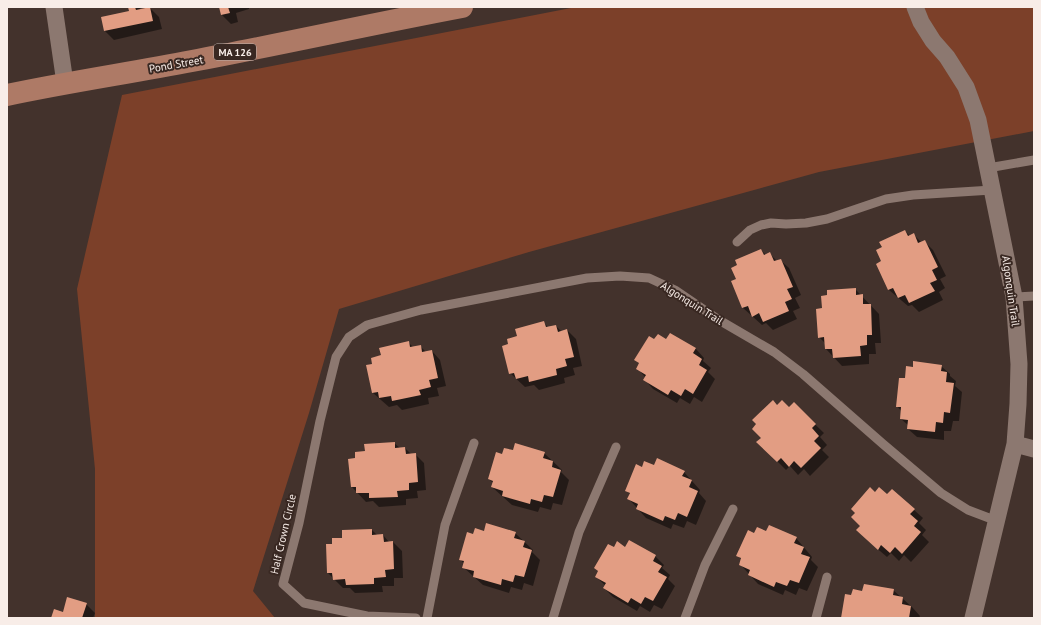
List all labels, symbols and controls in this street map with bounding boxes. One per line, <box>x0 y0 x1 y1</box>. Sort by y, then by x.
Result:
road number: MA 126 <box>214 44 256 60</box>
street label: Pond Street <box>148 52 204 76</box>
street label: Algonquin Trail <box>999 255 1023 328</box>
street label: Algonquin Trail <box>658 278 727 328</box>
street label: Half Crown Circle <box>267 492 299 575</box>

